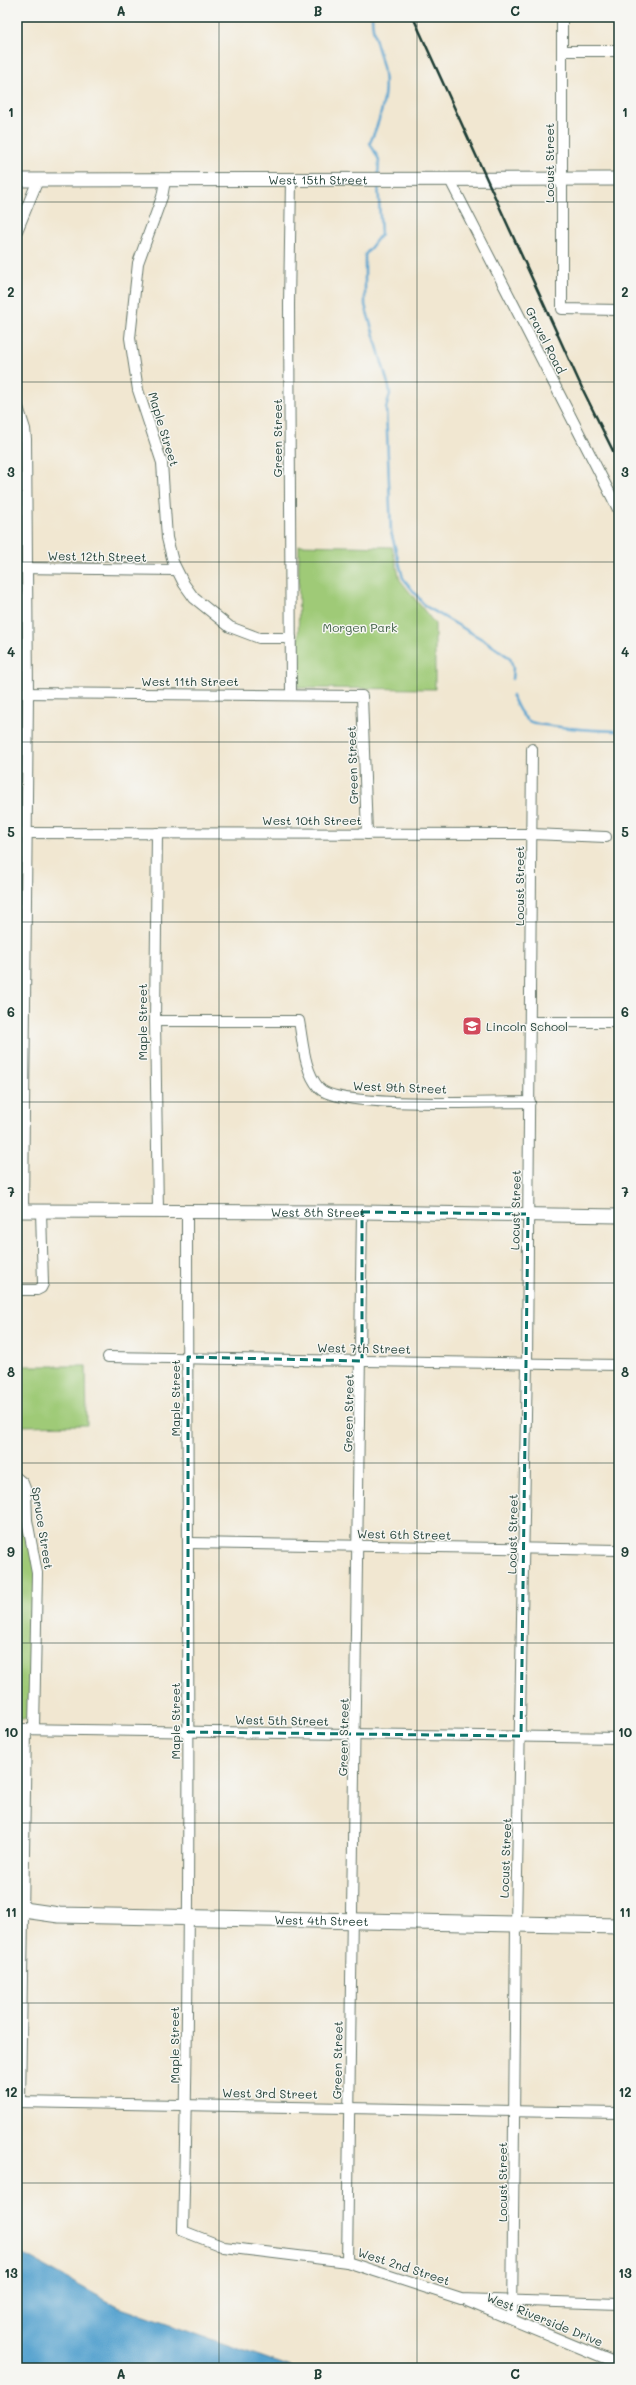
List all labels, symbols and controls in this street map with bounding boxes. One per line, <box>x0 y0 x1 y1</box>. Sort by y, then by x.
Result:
text: A <box>116 2 126 19</box>
text: B <box>314 2 323 19</box>
text: C <box>510 2 520 19</box>
text: 1 <box>8 103 14 120</box>
text: 1 <box>622 103 628 120</box>
street label: Locust Street <box>541 123 557 203</box>
street label: West 15th Street <box>268 171 368 188</box>
text: 2 <box>7 283 15 300</box>
text: 2 <box>621 283 629 300</box>
street label: Gravel Road <box>522 304 570 376</box>
street label: Maple Street <box>145 390 183 468</box>
street label: Green Street <box>269 399 285 477</box>
text: 3 <box>7 463 15 480</box>
text: 3 <box>621 463 629 480</box>
street label: West 12th Street <box>47 547 147 565</box>
park label: Morgen Park <box>323 619 397 635</box>
text: 4 <box>7 643 15 660</box>
text: 4 <box>621 643 629 660</box>
street label: West 11th Street <box>141 673 239 689</box>
street label: Green Street <box>343 726 361 804</box>
street label: West 10th Street <box>262 812 362 828</box>
text: 5 <box>7 823 15 840</box>
text: 5 <box>621 823 629 840</box>
street label: Locust Street <box>511 846 527 926</box>
street label: Maple Street <box>134 984 150 1060</box>
text: 6 <box>7 1003 15 1020</box>
text: 6 <box>621 1003 629 1020</box>
school or university icon: Lincoln School <box>461 1015 483 1037</box>
place label: Lincoln School <box>486 1018 568 1034</box>
street label: West 9th Street <box>353 1077 447 1097</box>
street label: Locust Street <box>506 1170 524 1250</box>
text: 7 <box>7 1183 15 1200</box>
text: 7 <box>621 1183 629 1200</box>
street label: West 8th Street <box>271 1204 365 1220</box>
street label: West 7th Street <box>317 1339 411 1357</box>
street label: Maple Street <box>167 1360 183 1436</box>
text: 8 <box>7 1363 15 1380</box>
text: 8 <box>621 1363 629 1380</box>
street label: Green Street <box>339 1374 357 1452</box>
street label: Spruce Street <box>29 1486 57 1570</box>
street label: Locust Street <box>503 1494 521 1574</box>
street label: West 6th Street <box>357 1525 451 1543</box>
text: 9 <box>7 1543 15 1560</box>
text: 9 <box>621 1543 629 1560</box>
street label: Maple Street <box>167 1683 183 1759</box>
street label: Green Street <box>334 1698 352 1776</box>
street label: West 5th Street <box>235 1711 329 1729</box>
text: 10 <box>4 1723 18 1740</box>
text: 10 <box>618 1723 632 1740</box>
street label: Locust Street <box>496 1818 514 1898</box>
text: 11 <box>5 1903 17 1920</box>
text: 11 <box>619 1903 631 1920</box>
street label: West 4th Street <box>274 1911 369 1929</box>
street label: Maple Street <box>166 2007 182 2083</box>
street label: Green Street <box>328 2021 346 2099</box>
text: 12 <box>4 2083 18 2100</box>
text: 12 <box>618 2083 632 2100</box>
street label: West 3rd Street <box>222 2084 318 2102</box>
street label: Locust Street <box>494 2142 510 2222</box>
street label: West 2nd Street <box>356 2244 452 2288</box>
text: 13 <box>4 2264 18 2281</box>
text: 13 <box>618 2264 632 2281</box>
street label: West Riverside Drive <box>484 2288 606 2350</box>
text: A <box>116 2365 126 2382</box>
text: B <box>314 2365 323 2382</box>
text: C <box>510 2365 520 2382</box>

